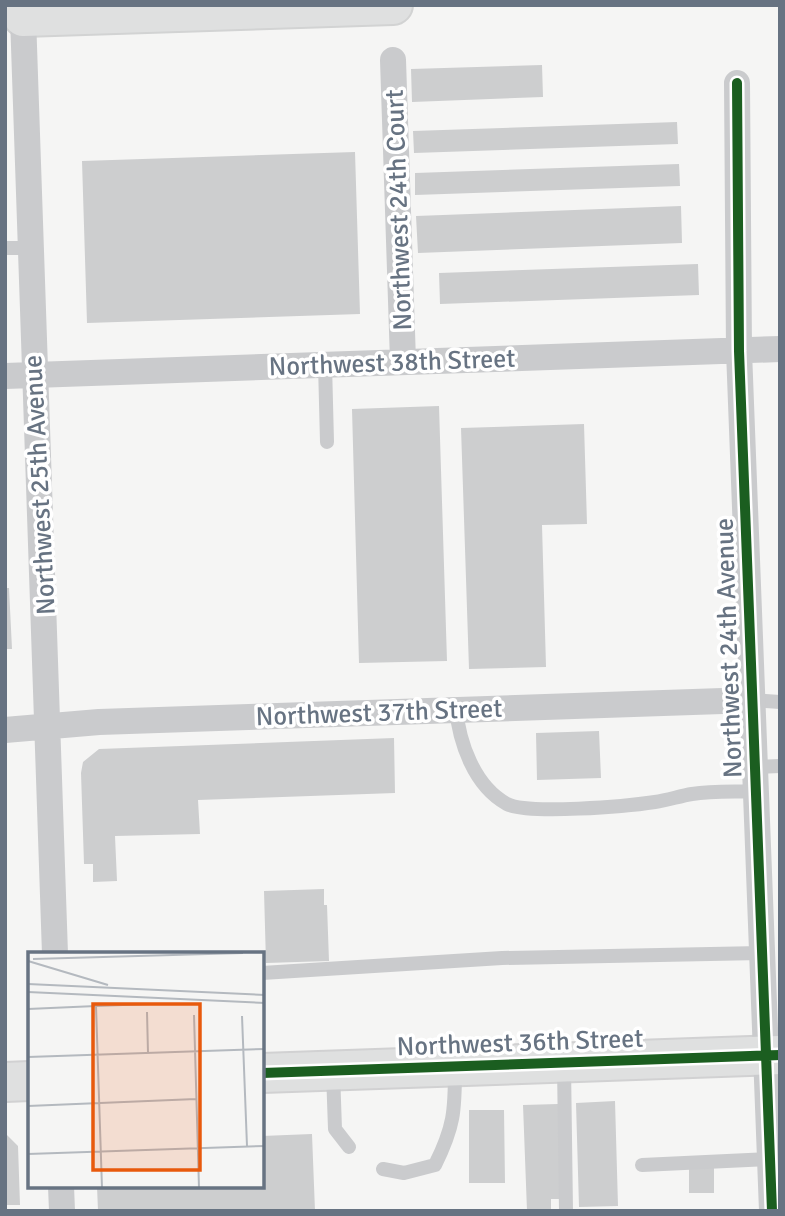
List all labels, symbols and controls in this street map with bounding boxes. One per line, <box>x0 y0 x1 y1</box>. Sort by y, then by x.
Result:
street label: Northwest 24th Court <box>379 89 419 331</box>
street label: Northwest 38th Street <box>268 343 516 383</box>
street label: Northwest 25th Avenue <box>17 354 63 616</box>
street label: Northwest 24th Avenue <box>708 517 750 779</box>
street label: Northwest 37th Street <box>255 693 503 733</box>
inset map <box>28 952 264 1188</box>
street label: Northwest 36th Street <box>396 1023 644 1063</box>

